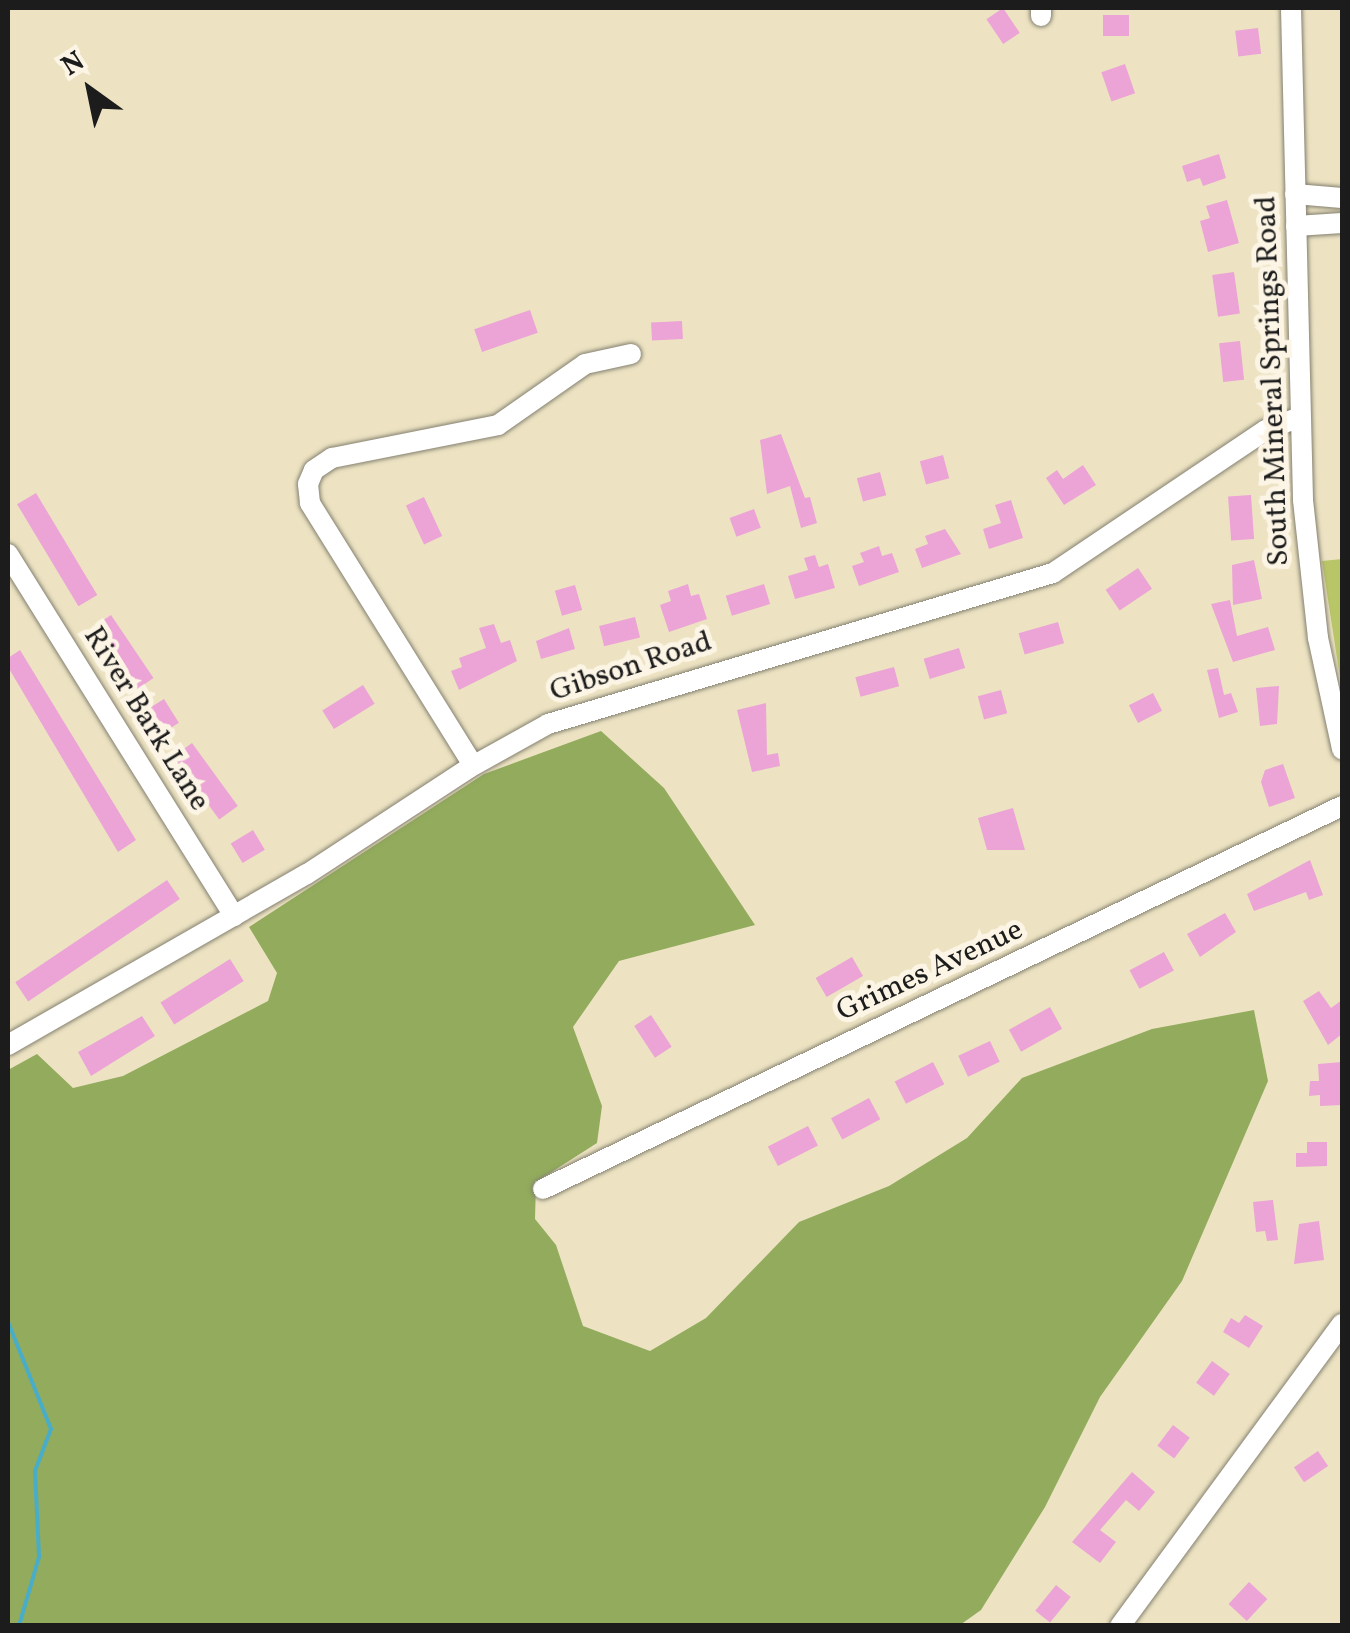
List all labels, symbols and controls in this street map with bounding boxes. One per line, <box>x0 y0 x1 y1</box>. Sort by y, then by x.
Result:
north arrow <box>40 40 140 140</box>
text: N <box>54 43 93 86</box>
street label: South Mineral Springs Road <box>1249 195 1297 567</box>
street label: River Bark Lane <box>75 620 217 818</box>
street label: Gibson Road <box>546 624 716 710</box>
street label: Grimes Avenue <box>831 912 1029 1030</box>

